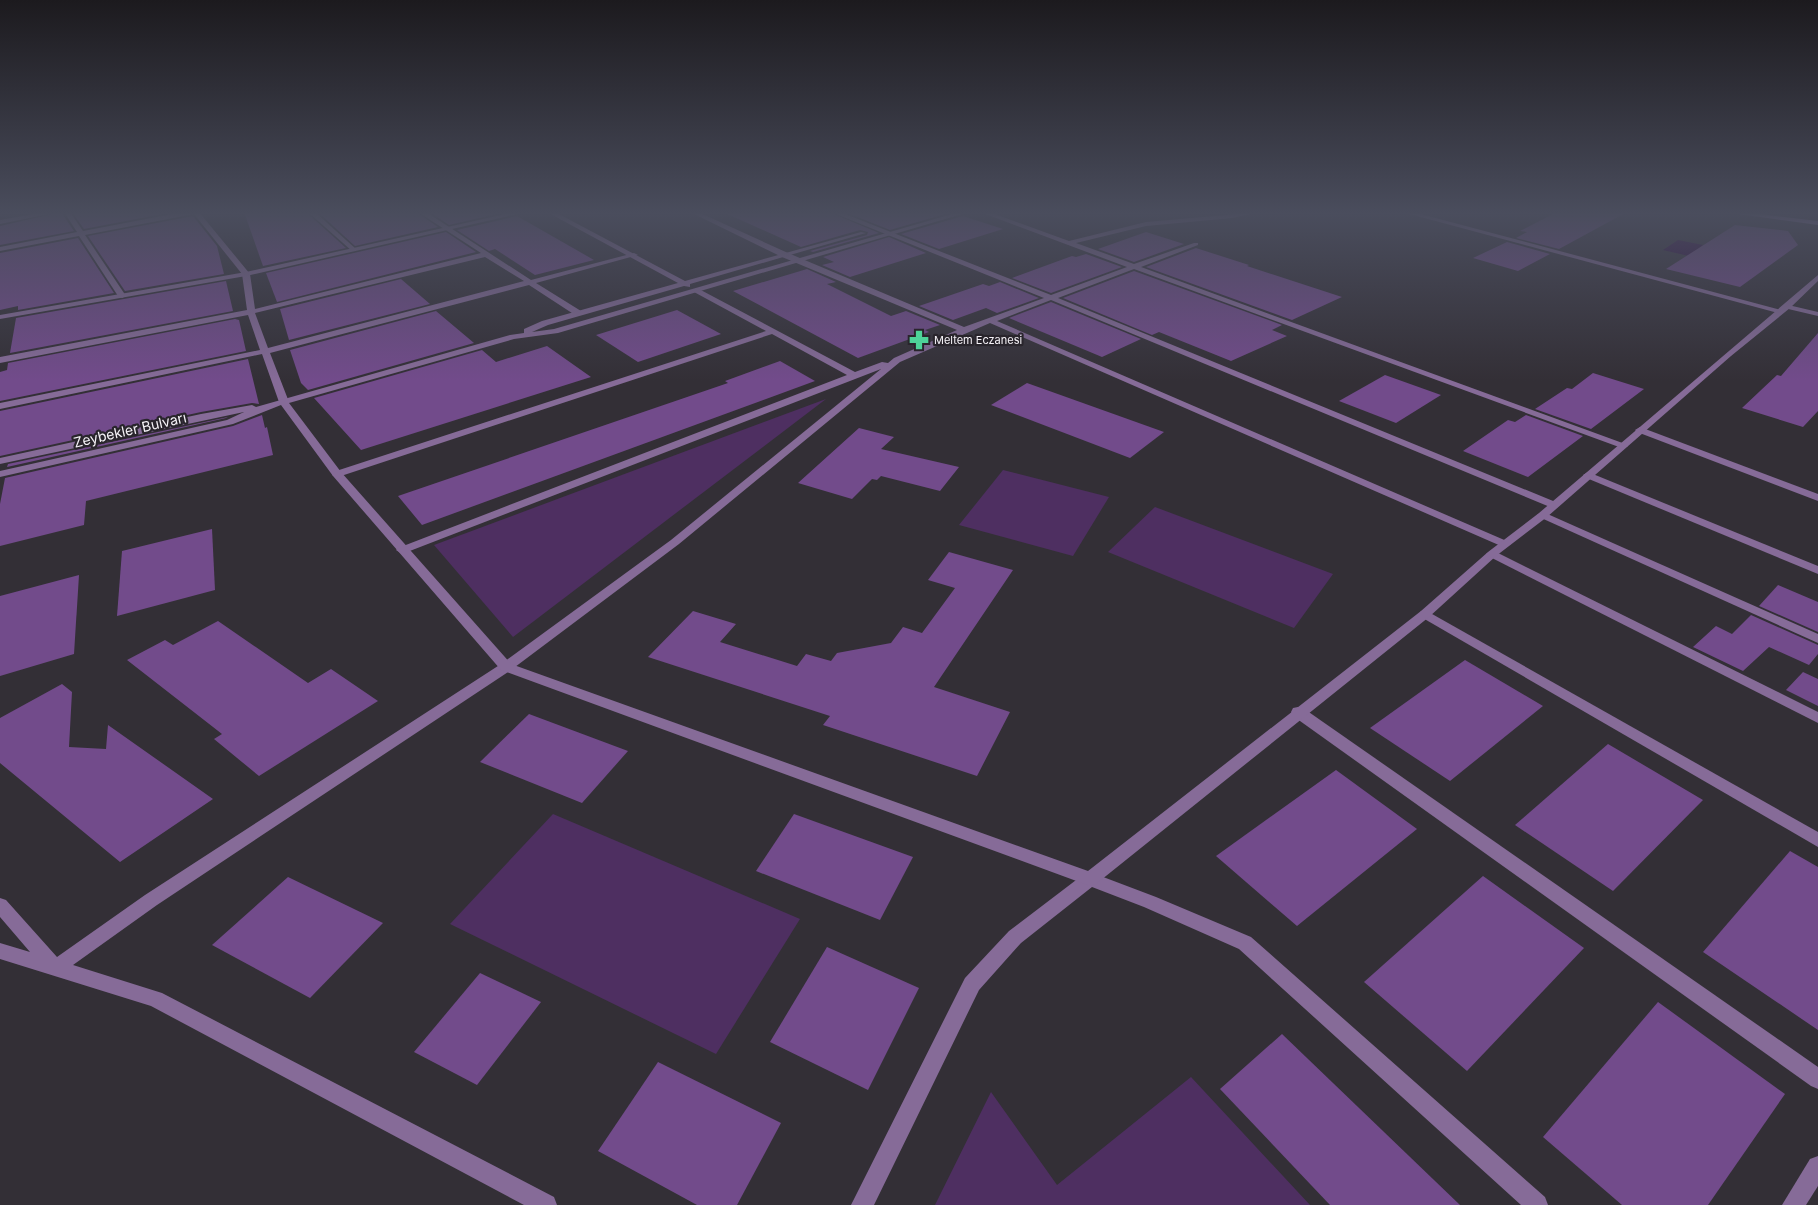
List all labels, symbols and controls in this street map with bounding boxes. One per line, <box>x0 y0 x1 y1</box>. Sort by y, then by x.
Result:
pharmacy icon: Meltem Eczanesi <box>908 329 930 351</box>
place label: Meltem Eczanesi <box>934 333 1022 347</box>
street label: Zeybekler Bulvarı <box>72 408 188 451</box>

